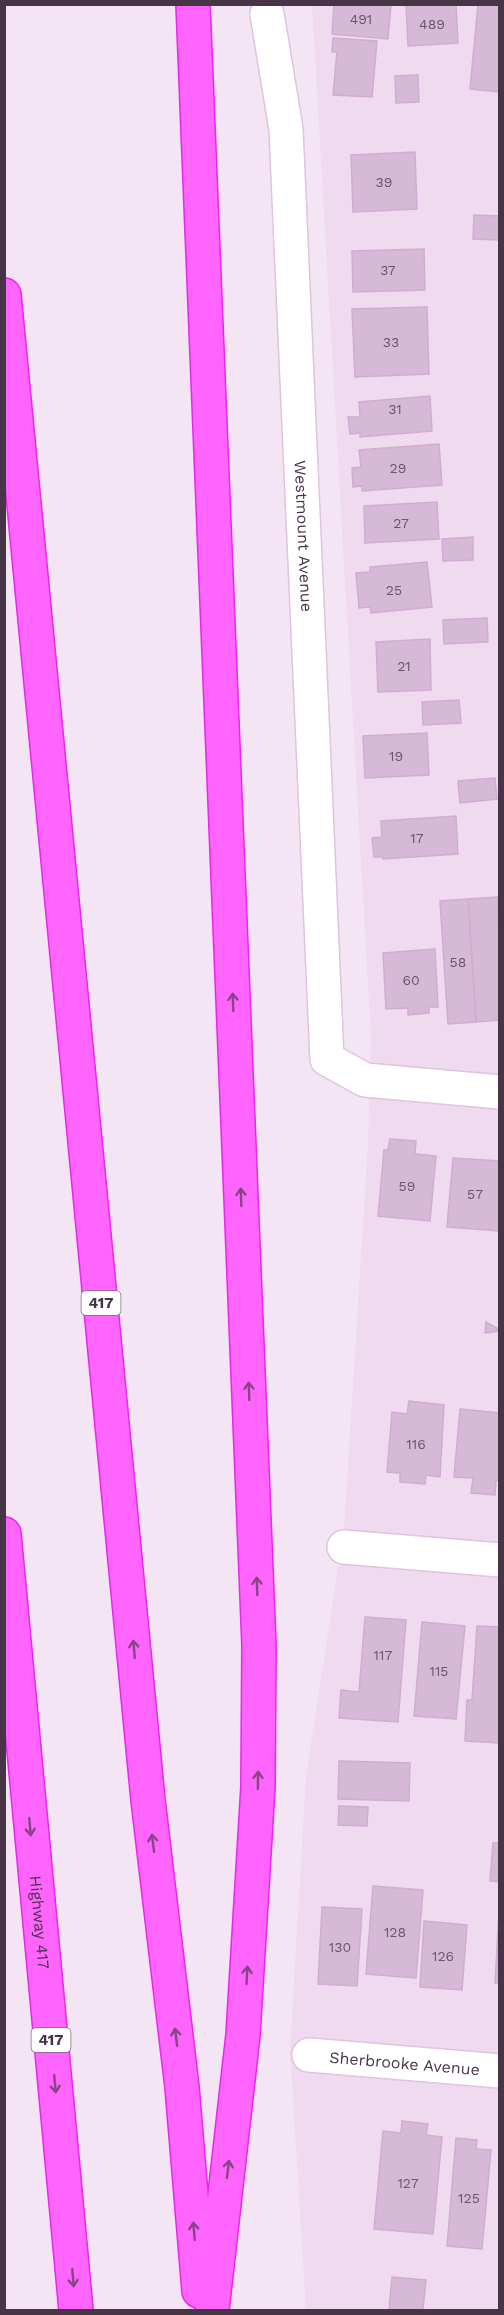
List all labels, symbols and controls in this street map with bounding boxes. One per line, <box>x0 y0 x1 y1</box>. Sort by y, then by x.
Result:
house number: 491 <box>350 11 372 27</box>
house number: 489 <box>419 16 445 32</box>
house number: 39 <box>376 174 392 190</box>
house number: 37 <box>380 262 396 278</box>
house number: 33 <box>383 334 399 350</box>
house number: 31 <box>388 401 402 417</box>
street label: Westmount Avenue <box>291 460 316 612</box>
house number: 29 <box>390 460 406 476</box>
house number: 27 <box>393 515 409 531</box>
house number: 25 <box>386 582 402 598</box>
house number: 21 <box>397 658 411 674</box>
house number: 19 <box>389 748 403 764</box>
house number: 17 <box>410 830 424 846</box>
house number: 58 <box>450 954 466 970</box>
house number: 60 <box>402 972 420 988</box>
one-way arrow <box>228 992 239 1012</box>
house number: 59 <box>399 1178 415 1194</box>
house number: 57 <box>467 1186 483 1202</box>
one-way arrow <box>236 1187 247 1207</box>
road number: 417 <box>82 1291 120 1315</box>
one-way arrow <box>243 1382 255 1402</box>
house number: 116 <box>406 1436 426 1452</box>
one-way arrow <box>251 1577 262 1597</box>
one-way arrow <box>128 1640 139 1660</box>
house number: 117 <box>374 1647 393 1663</box>
house number: 115 <box>429 1663 449 1679</box>
one-way arrow <box>252 1771 264 1791</box>
one-way arrow <box>25 1817 36 1836</box>
one-way arrow <box>148 1834 159 1854</box>
street label: Highway 417 <box>26 1875 53 1970</box>
house number: 128 <box>384 1924 406 1940</box>
house number: 130 <box>329 1939 351 1955</box>
house number: 126 <box>432 1948 454 1964</box>
one-way arrow <box>242 1965 253 1985</box>
road number: 417 <box>32 2028 70 2052</box>
one-way arrow <box>170 2028 181 2048</box>
street label: Sherbrooke Avenue <box>329 2048 481 2079</box>
one-way arrow <box>50 2073 61 2093</box>
one-way arrow <box>223 2160 234 2179</box>
house number: 127 <box>397 2175 419 2191</box>
house number: 125 <box>458 2190 480 2206</box>
one-way arrow <box>188 2222 199 2242</box>
one-way arrow <box>68 2268 79 2287</box>

